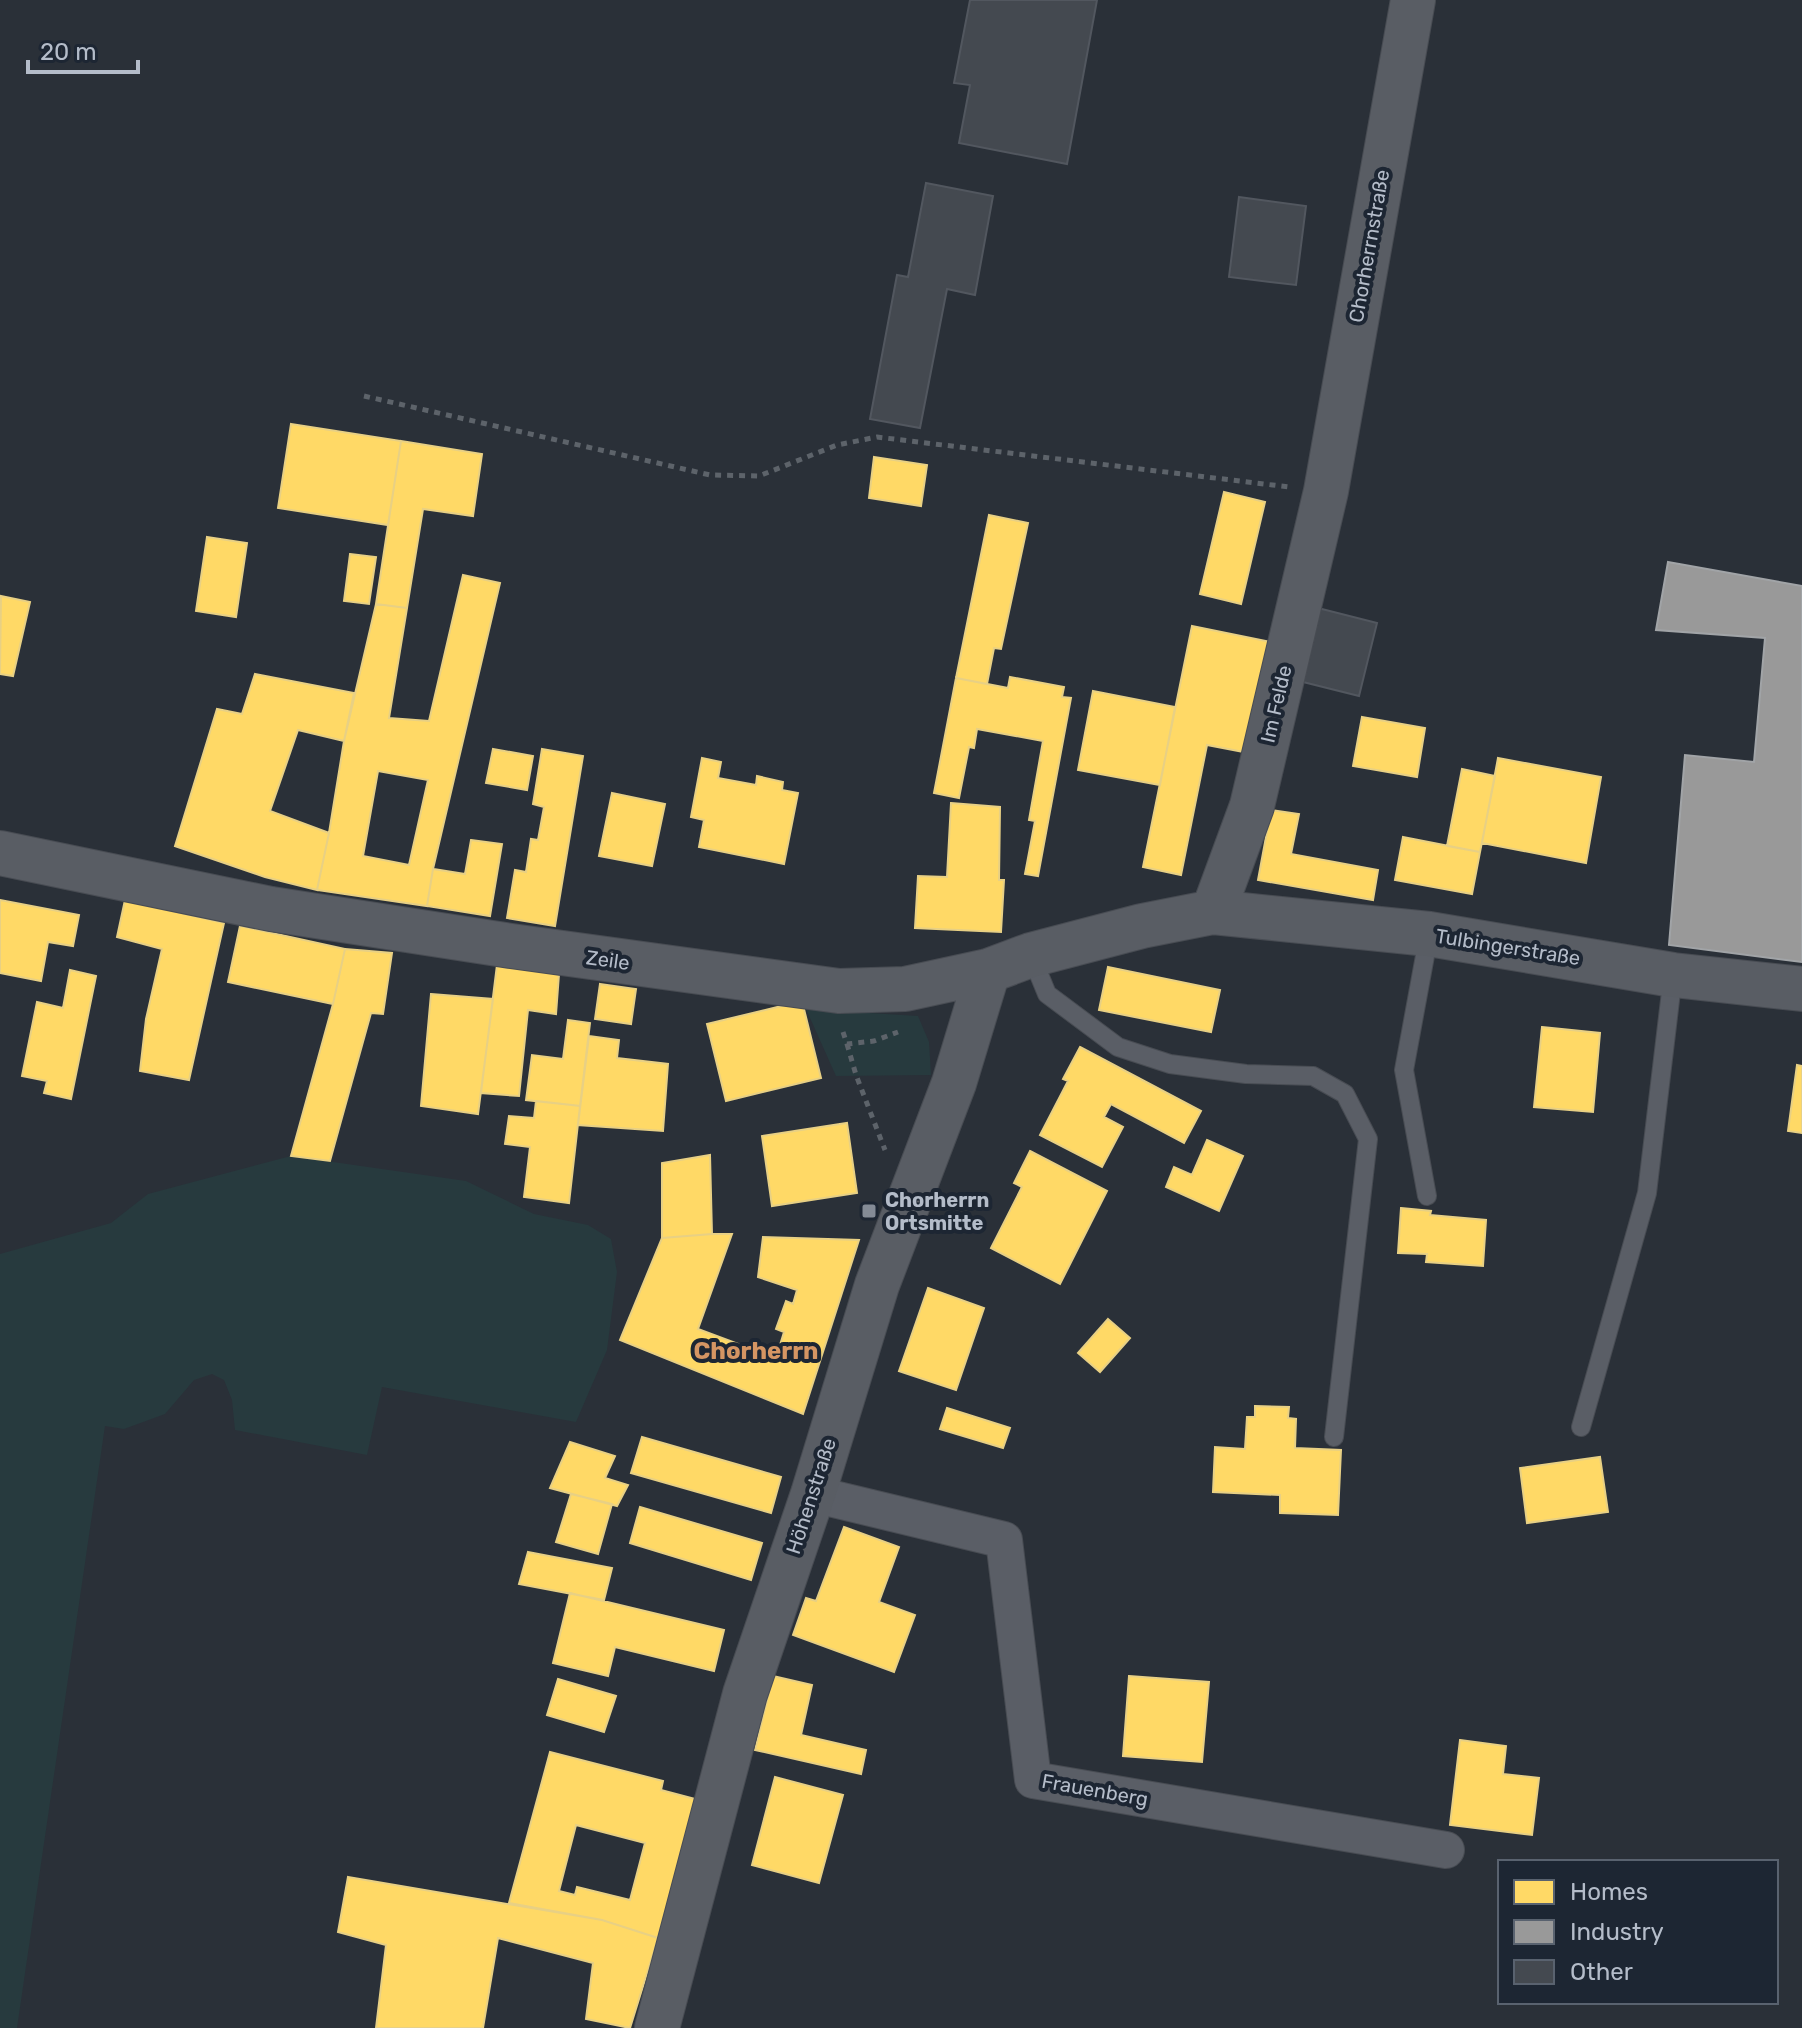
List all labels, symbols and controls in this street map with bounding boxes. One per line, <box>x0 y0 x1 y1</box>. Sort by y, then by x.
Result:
scale bar <box>28 24 138 74</box>
text: 20 m <box>40 38 97 66</box>
street label: Chorherrnstraße <box>1344 168 1394 324</box>
street label: Im Felde <box>1255 663 1297 745</box>
street label: Tulbingerstraße <box>1434 924 1582 970</box>
street label: Zeile <box>585 945 631 975</box>
place label: Chorherrn Ortsmitte <box>885 1188 989 1235</box>
marker: Chorherrn Ortsmitte <box>860 1202 878 1220</box>
district label: Chorherrn <box>693 1337 819 1365</box>
street label: Höhenstraße <box>781 1435 841 1557</box>
street label: Frauenberg <box>1040 1769 1150 1811</box>
legend <box>1498 1860 1778 2004</box>
text: Homes <box>1570 1878 1648 1906</box>
text: Industry <box>1570 1918 1664 1946</box>
text: Other <box>1570 1958 1633 1986</box>

